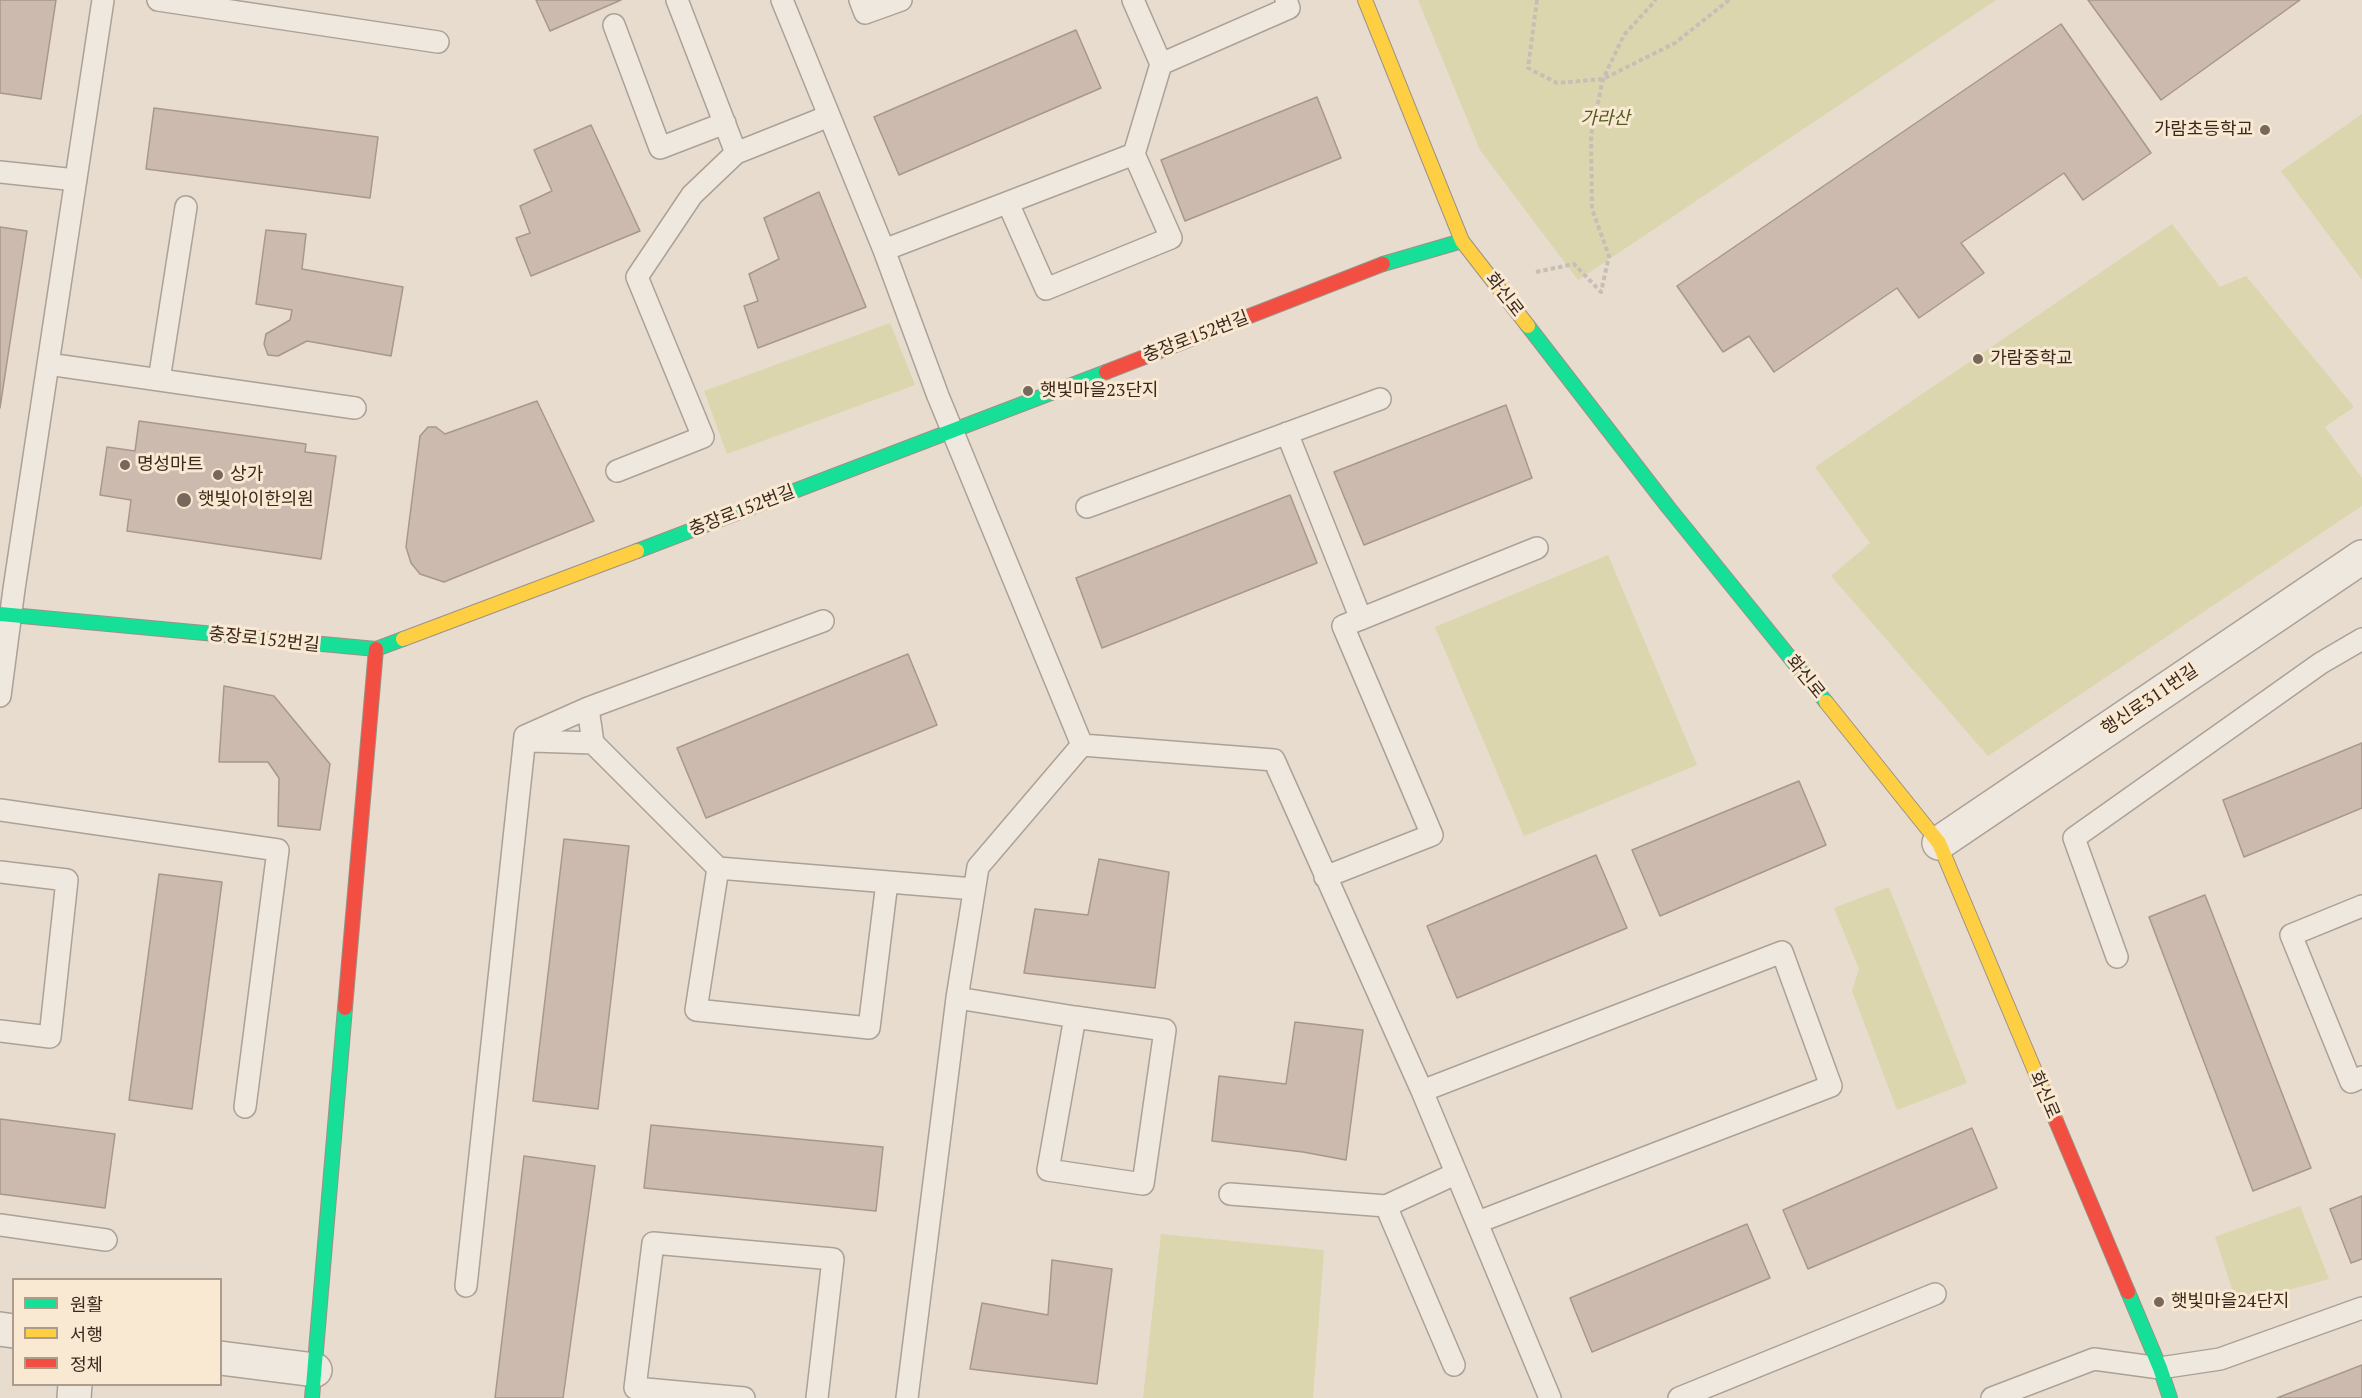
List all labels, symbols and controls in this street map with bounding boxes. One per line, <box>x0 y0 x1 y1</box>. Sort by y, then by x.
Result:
park label: 가라산 <box>1580 108 1630 130</box>
place label: 가람초등학교 <box>2154 119 2253 141</box>
marker: 가람초등학교 <box>2258 123 2272 137</box>
street label: 화신로 <box>1480 269 1528 321</box>
street label: 충장로152번길 <box>1140 307 1252 367</box>
place label: 가람중학교 <box>1990 348 2073 370</box>
marker: 가람중학교 <box>1971 352 1985 366</box>
place label: 햇빛마을23단지 <box>1040 380 1159 402</box>
marker: 햇빛마을23단지 <box>1021 384 1035 398</box>
place label: 명성마트 <box>137 454 203 476</box>
marker: 명성마트 <box>118 458 132 472</box>
place label: 상가 <box>230 464 263 486</box>
marker: 상가 <box>211 468 225 482</box>
street label: 충장로152번길 <box>686 481 798 541</box>
place label: 햇빛아이한의원 <box>198 489 314 511</box>
marker: 햇빛아이한의원 <box>175 491 193 509</box>
street label: 충장로152번길 <box>207 623 321 657</box>
street label: 화신로 <box>1781 651 1829 703</box>
street label: 행신로311번길 <box>2098 660 2202 740</box>
street label: 화신로 <box>2024 1068 2064 1122</box>
legend <box>12 1278 222 1386</box>
place label: 햇빛마을24단지 <box>2171 1291 2290 1313</box>
text: 원활 <box>70 1292 103 1316</box>
marker: 햇빛마을24단지 <box>2152 1295 2166 1309</box>
text: 서행 <box>70 1322 103 1346</box>
text: 정체 <box>70 1352 103 1376</box>

